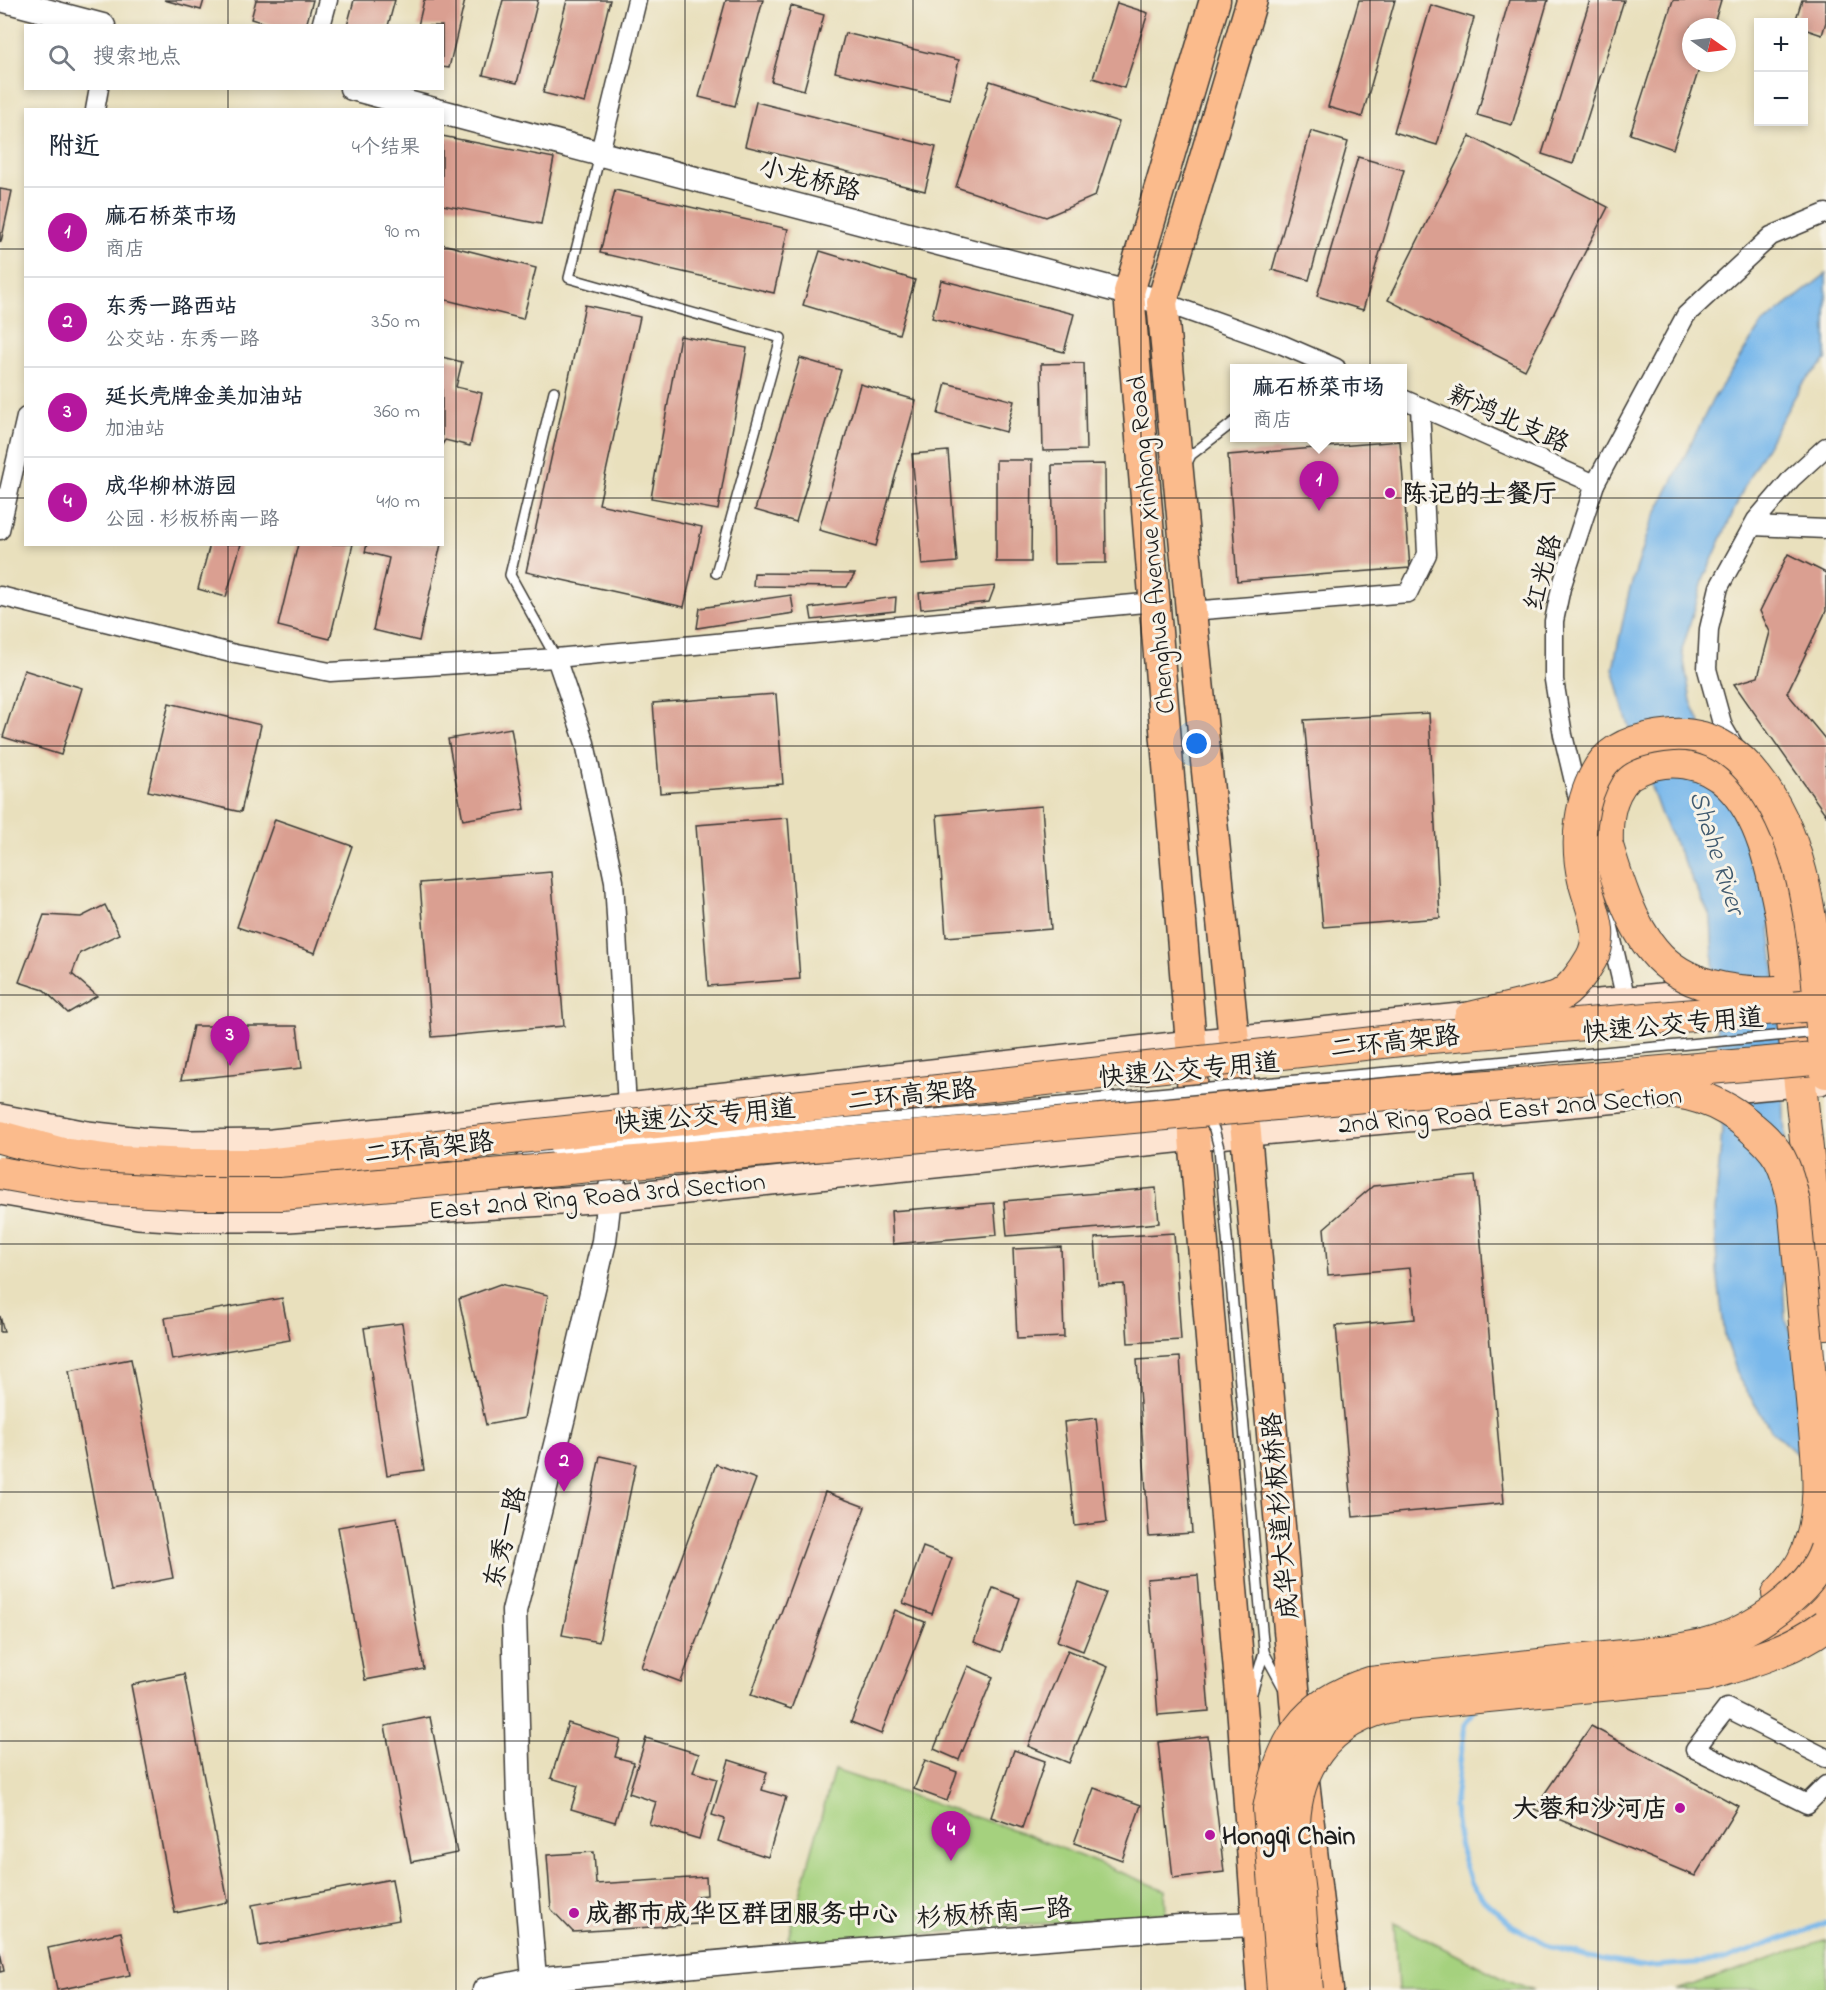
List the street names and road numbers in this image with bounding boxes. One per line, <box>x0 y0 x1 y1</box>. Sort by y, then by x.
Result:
street label: 小龙桥路 <box>754 149 864 213</box>
street label: Chenghua Avenue Xinhong Road <box>1119 374 1187 716</box>
street label: 新鸿北支路 <box>1441 377 1575 465</box>
street label: 红光路 <box>1516 530 1573 615</box>
street label: 快速公交专用道 <box>1581 1000 1766 1054</box>
street label: 二环高架路 <box>1329 1018 1462 1070</box>
street label: 快速公交专用道 <box>1097 1045 1282 1099</box>
street label: 二环高架路 <box>846 1071 979 1123</box>
street label: 2nd Ring Road East 2nd Section <box>1337 1078 1684 1146</box>
street label: 快速公交专用道 <box>613 1091 798 1145</box>
street label: 二环高架路 <box>363 1124 496 1176</box>
street label: East 2nd Ring Road 3rd Section <box>427 1164 767 1232</box>
street label: 成华大道杉板桥路 <box>1254 1410 1310 1621</box>
street label: 东秀一路 <box>476 1483 538 1593</box>
street label: 杉板桥南一路 <box>915 1891 1073 1939</box>

